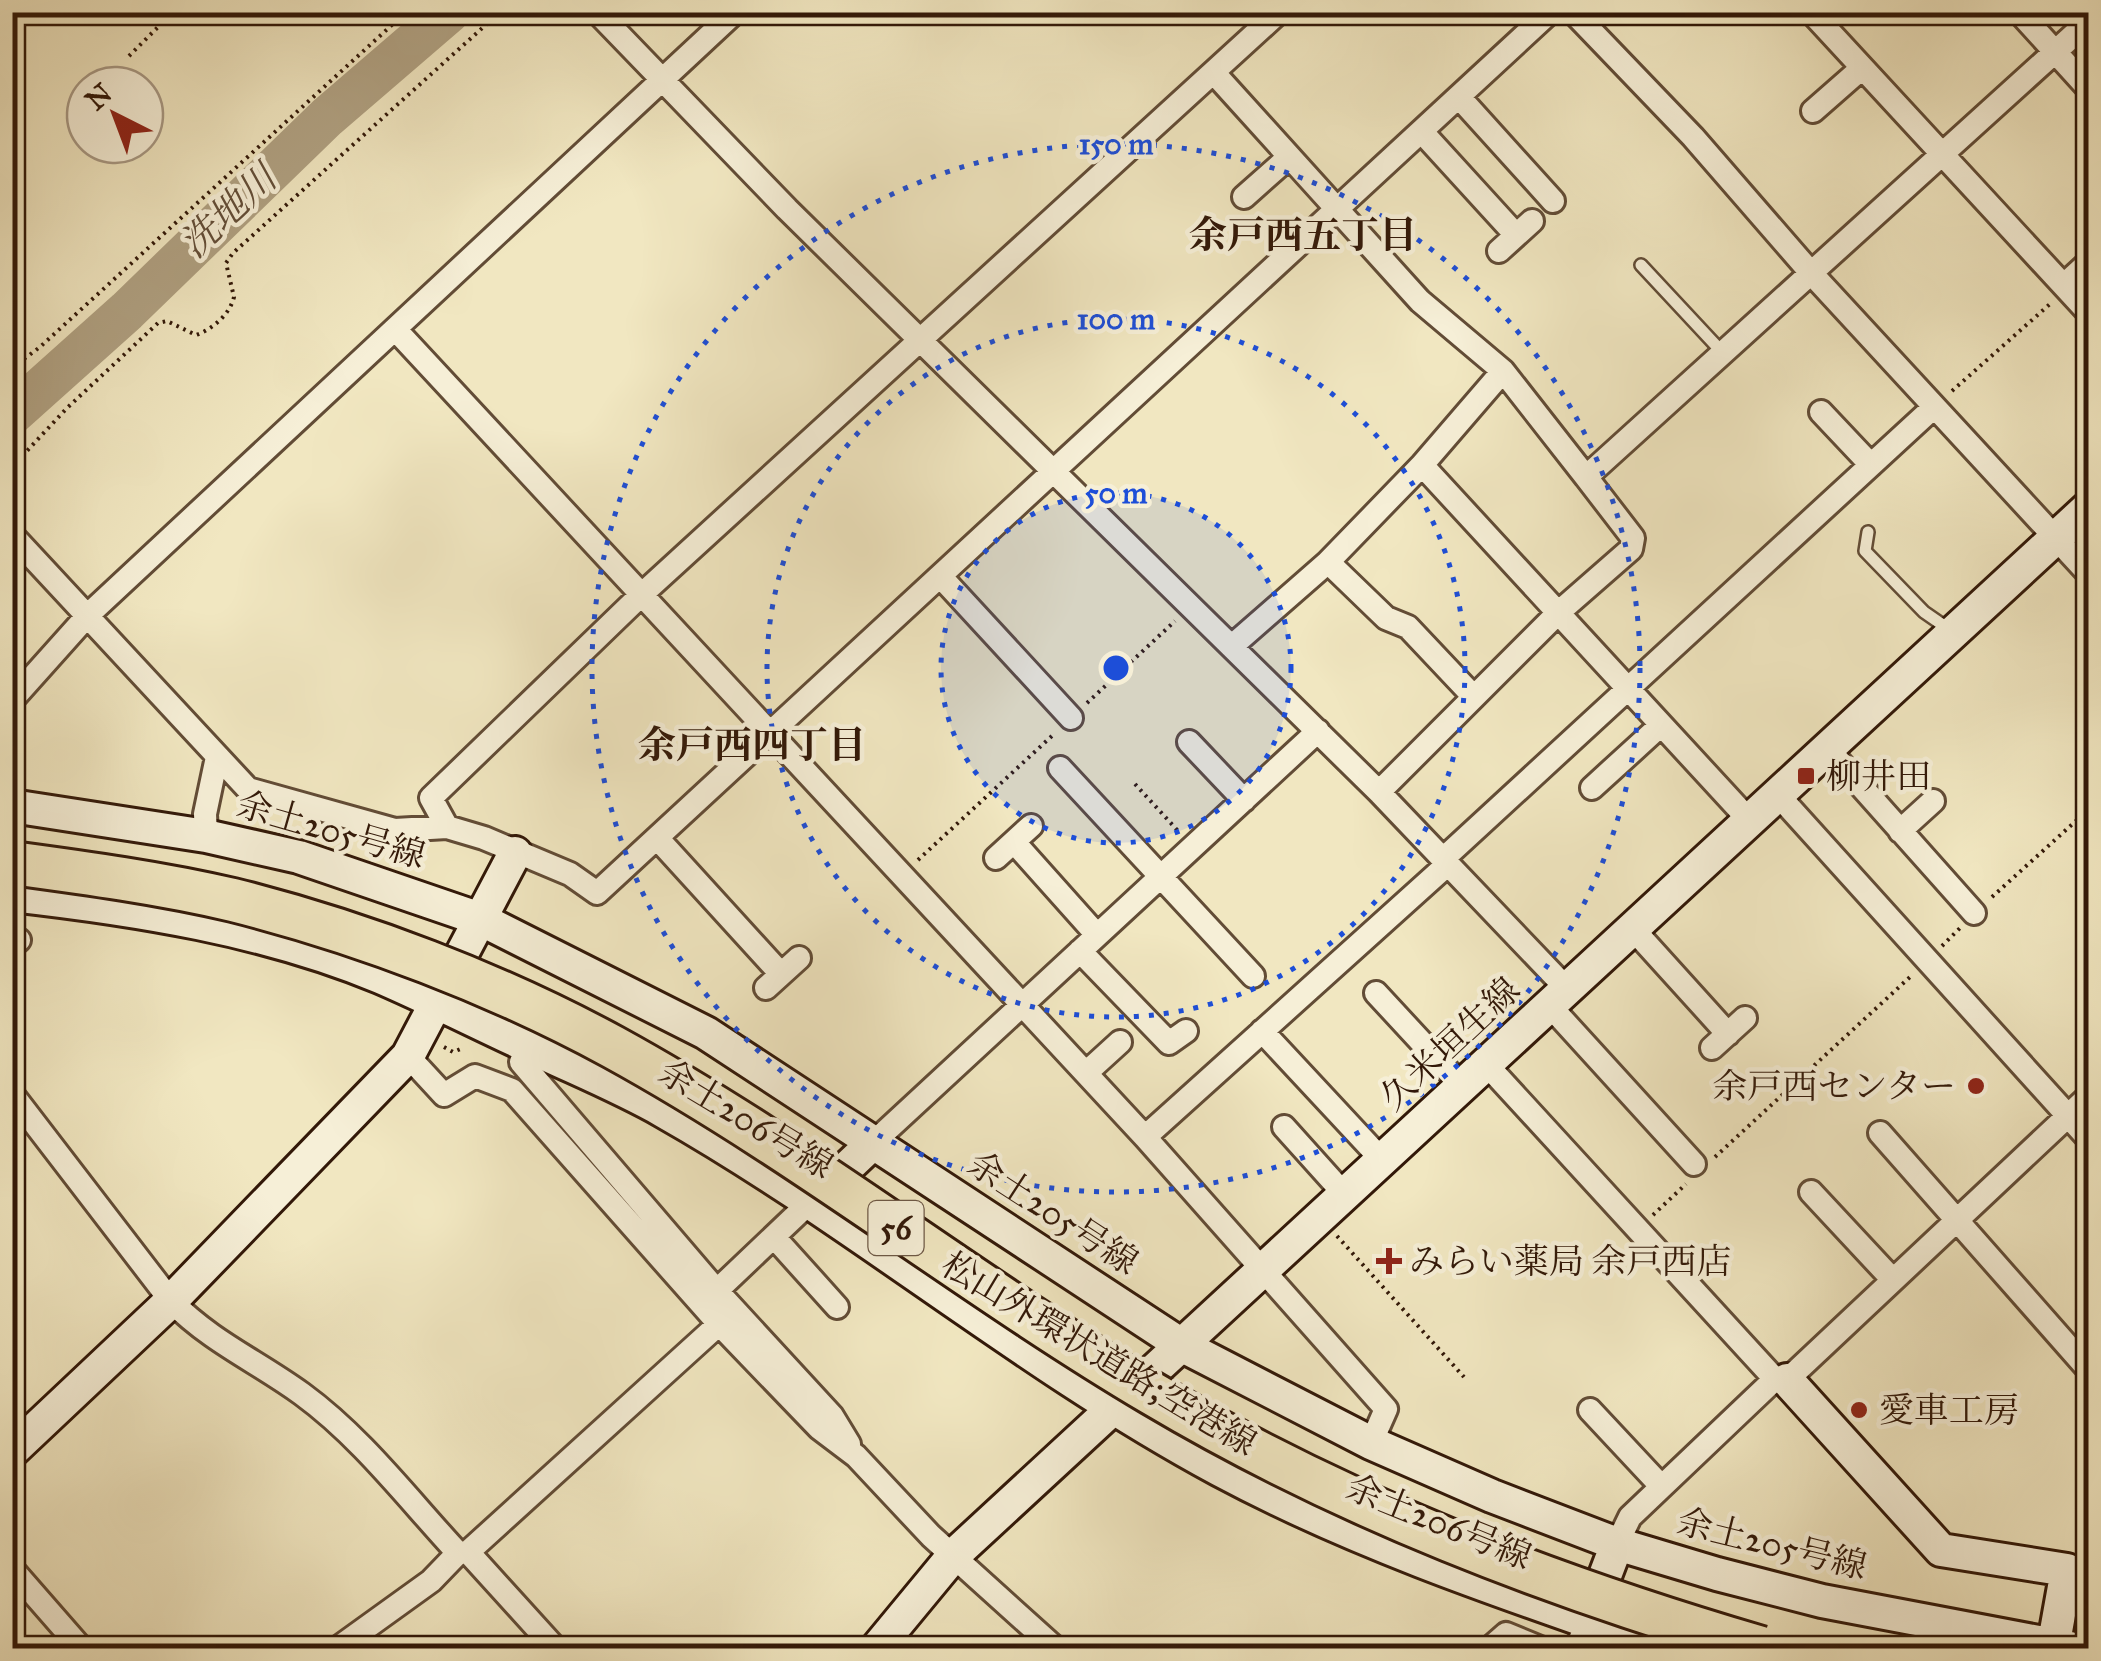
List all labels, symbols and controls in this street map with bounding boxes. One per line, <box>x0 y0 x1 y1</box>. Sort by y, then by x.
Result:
north arrow <box>65 65 165 165</box>
text: N <box>78 76 119 118</box>
text: 150 m <box>1079 126 1154 162</box>
water label: 洗地川 <box>171 153 288 267</box>
district label: 余戸西五丁目 <box>1189 212 1417 258</box>
text: 100 m <box>1077 301 1156 337</box>
text: 50 m <box>1084 475 1148 511</box>
centre of rings <box>1098 650 1134 686</box>
district label: 余戸西四丁目 <box>638 722 866 768</box>
place label: 柳井田 <box>1826 755 1931 798</box>
marker: 柳井田 <box>1795 765 1817 787</box>
street label: 余土205号線 <box>232 783 430 877</box>
street label: 久米垣生線 <box>1371 969 1529 1119</box>
street label: 余土206号線 <box>651 1050 841 1188</box>
place label: 余戸西センター <box>1712 1065 1956 1108</box>
marker: 余戸西センター <box>1965 1075 1987 1097</box>
street label: 余土205号線 <box>960 1142 1146 1284</box>
road number: 56 <box>868 1201 924 1255</box>
place label: みらい薬局 余戸西店 <box>1409 1240 1732 1283</box>
street label: 松山外環状道路;空港線 <box>934 1243 1264 1465</box>
marker: みらい薬局 余戸西店 <box>1378 1250 1400 1272</box>
place label: 愛車工房 <box>1879 1389 2019 1432</box>
marker: 愛車工房 <box>1848 1399 1870 1421</box>
street label: 余土206号線 <box>1340 1465 1538 1579</box>
street label: 余土205号線 <box>1673 1500 1871 1588</box>

